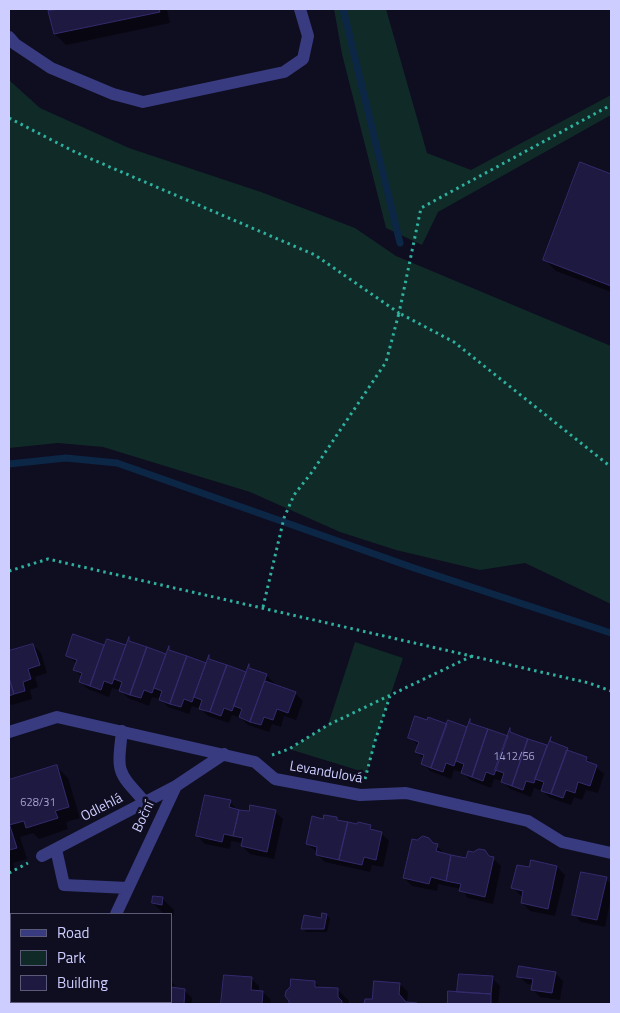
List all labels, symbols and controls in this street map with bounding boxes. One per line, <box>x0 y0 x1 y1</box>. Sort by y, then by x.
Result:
house number: 1412/56 <box>493 750 535 764</box>
street label: Levandulová <box>288 758 364 788</box>
street label: Odlehlá <box>78 790 126 826</box>
house number: 628/31 <box>20 796 56 810</box>
street label: Boční <box>129 799 159 835</box>
legend <box>10 913 172 1003</box>
text: Road <box>57 921 89 944</box>
text: Park <box>57 946 86 969</box>
text: Building <box>57 971 108 994</box>

